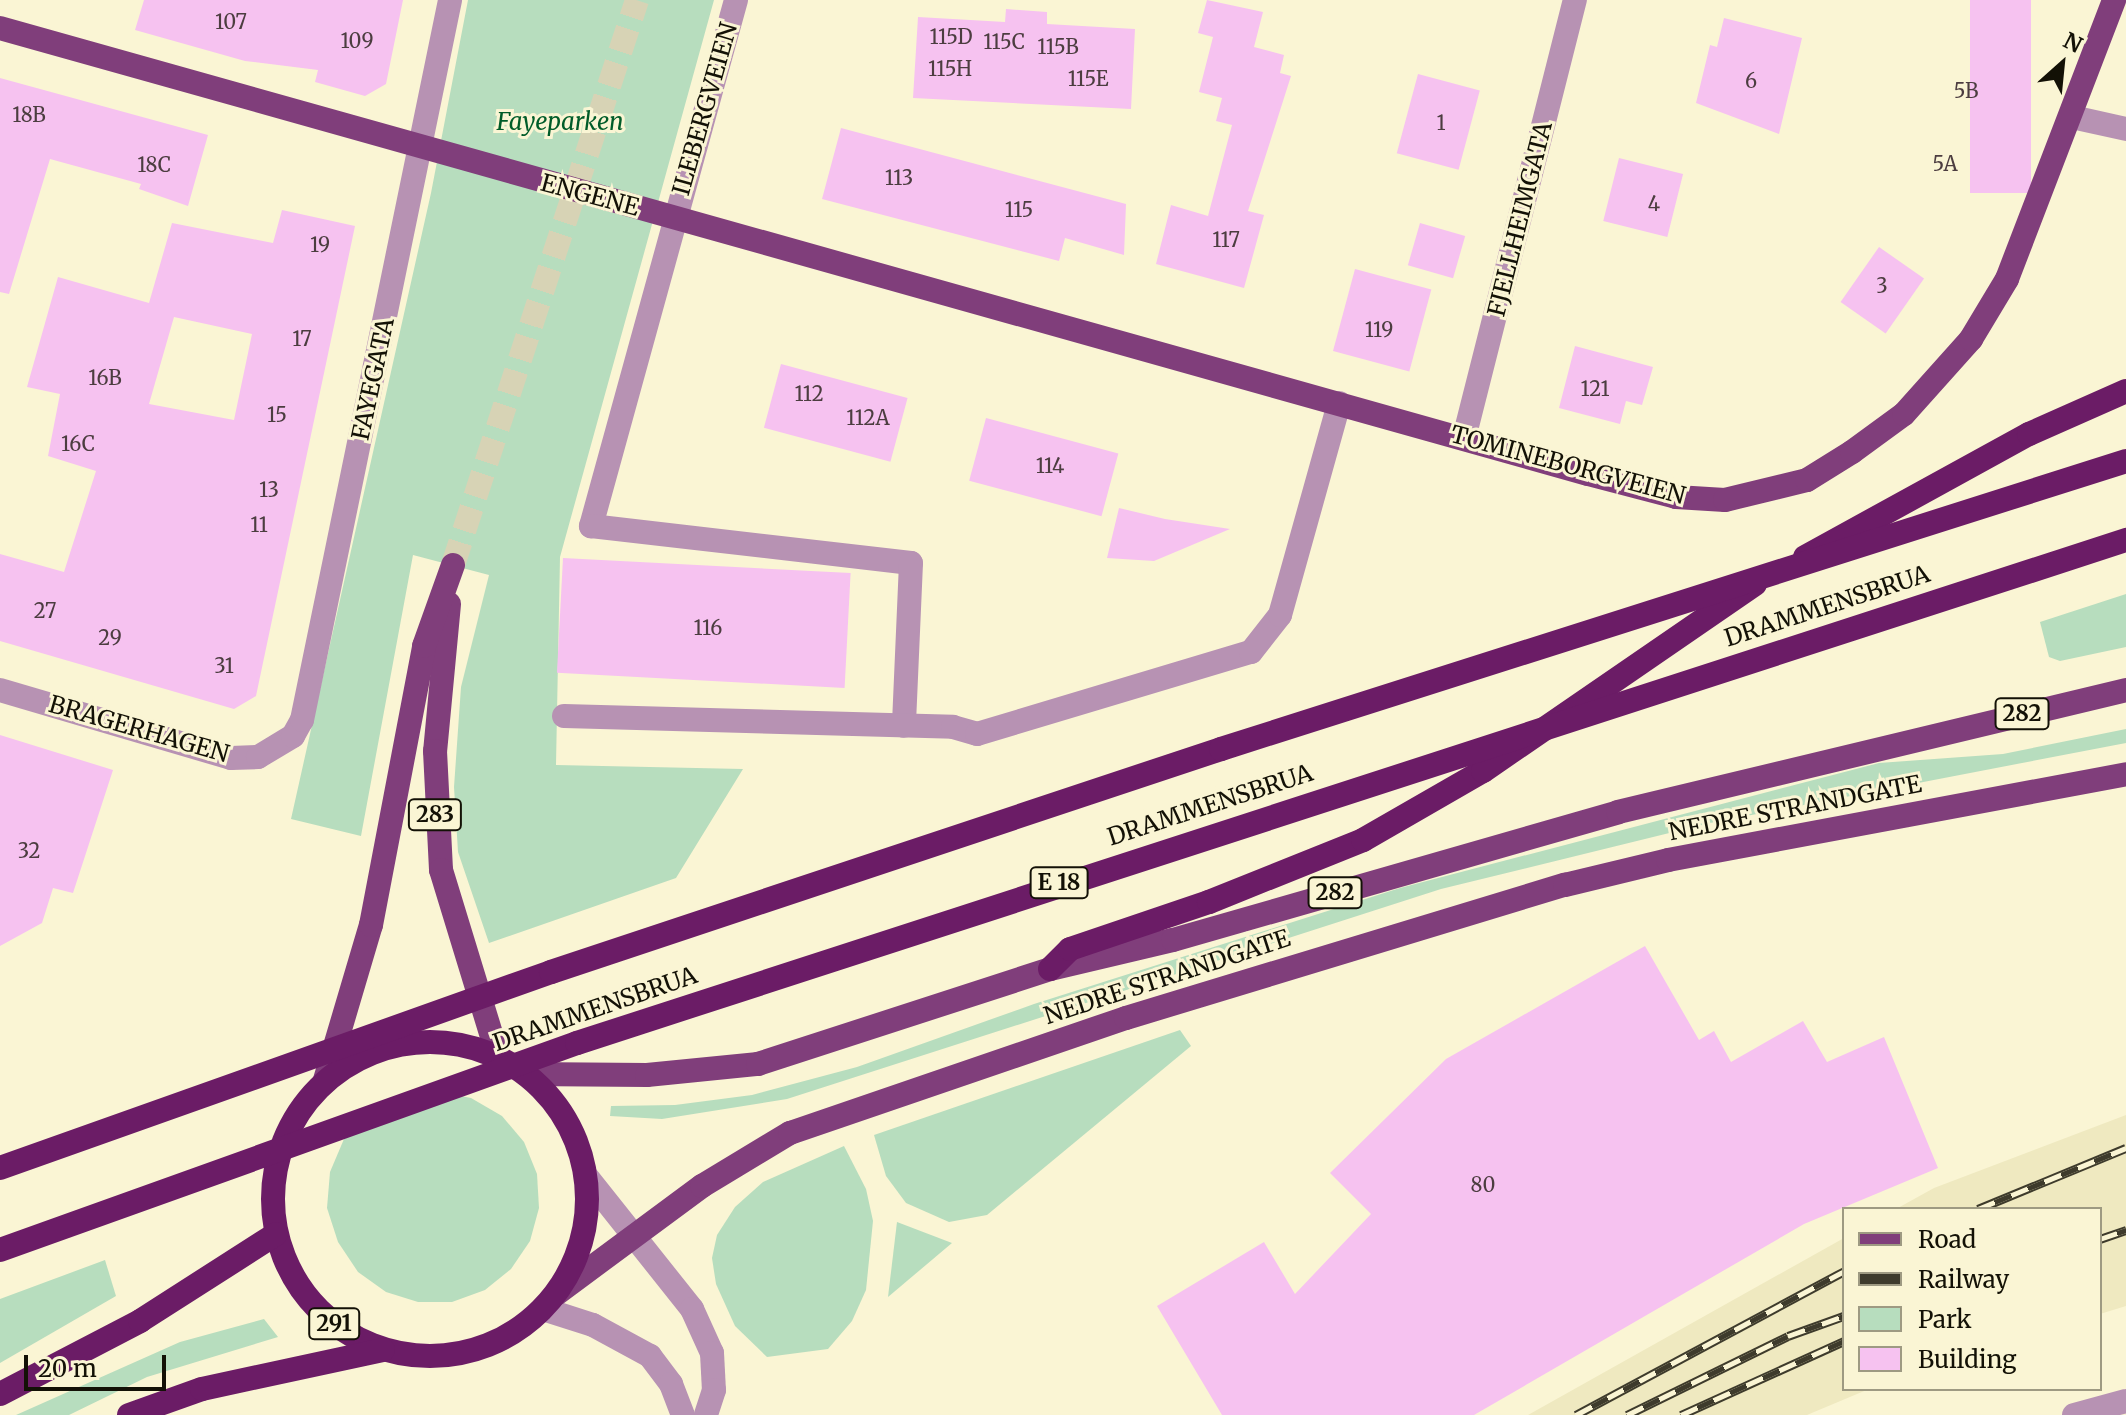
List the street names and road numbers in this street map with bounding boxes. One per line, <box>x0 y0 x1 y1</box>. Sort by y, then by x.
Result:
street label: ILEBERGVEIEN <box>667 19 743 199</box>
street label: FJELLHEIMGATA <box>1482 119 1558 319</box>
street label: ENGENE <box>538 168 642 222</box>
street label: FAYEGATA <box>346 315 400 443</box>
street label: TOMINEBORGVEIEN <box>1447 420 1689 510</box>
street label: DRAMMENSBRUA <box>1721 559 1933 653</box>
street label: BRAGERHAGEN <box>46 690 232 768</box>
road number: 282 <box>1994 696 2050 732</box>
street label: DRAMMENSBRUA <box>1104 758 1316 852</box>
street label: NEDRE STRANDGATE <box>1666 769 1924 847</box>
road number: 283 <box>407 797 463 833</box>
road number: E 18 <box>1029 865 1089 901</box>
road number: 282 <box>1307 875 1363 911</box>
street label: NEDRE STRANDGATE <box>1040 924 1294 1030</box>
street label: DRAMMENSBRUA <box>489 961 701 1057</box>
road number: 291 <box>308 1306 360 1342</box>

